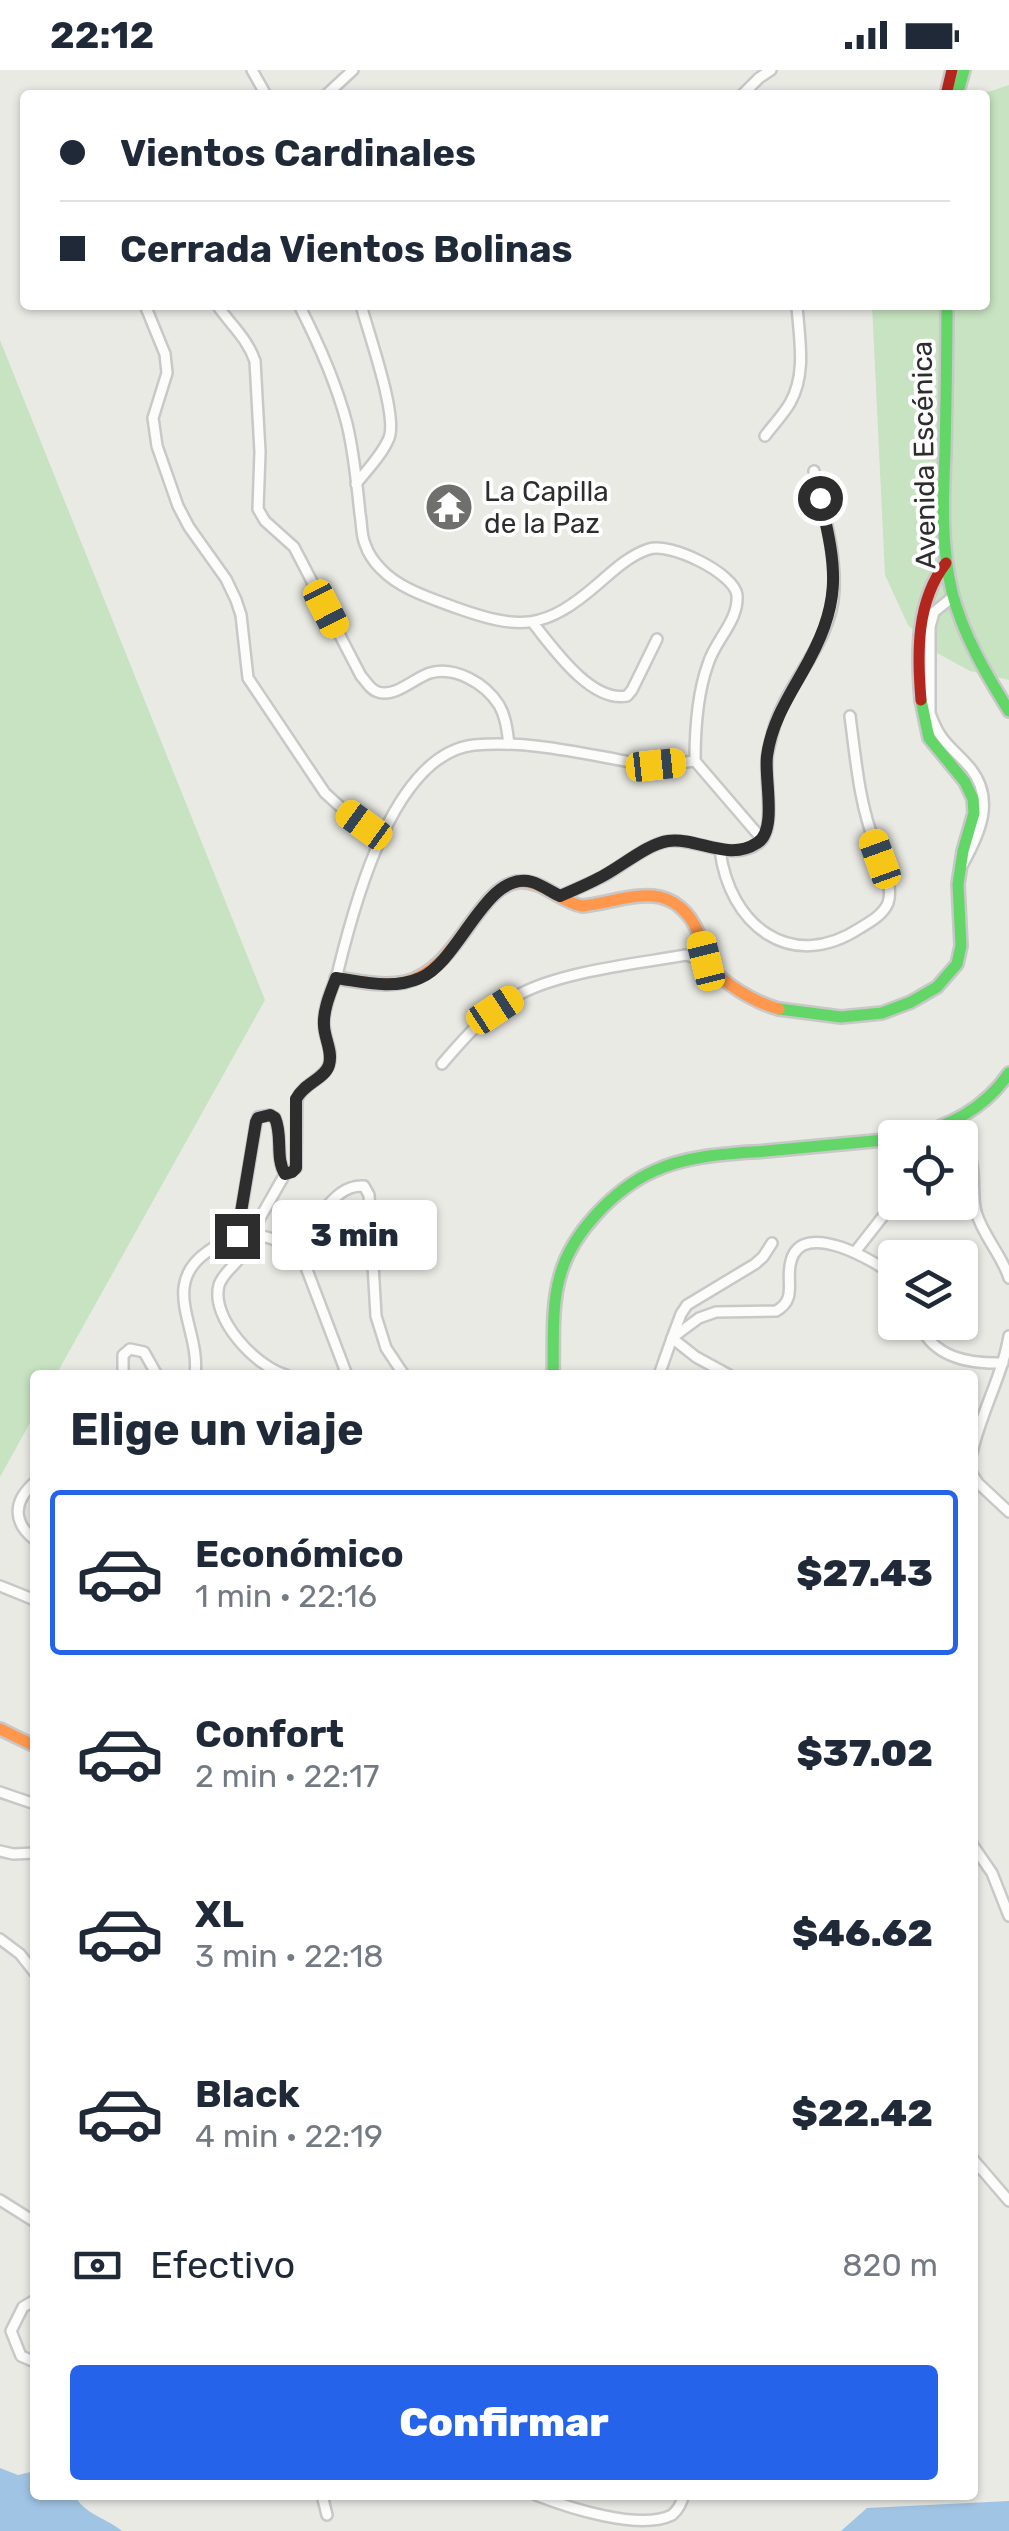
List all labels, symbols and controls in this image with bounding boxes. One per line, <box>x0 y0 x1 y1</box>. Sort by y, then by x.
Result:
text: 22:12 <box>50 12 154 58</box>
text: Vientos Cardinales <box>120 130 476 176</box>
text: Cerrada Vientos Bolinas <box>120 226 573 272</box>
street label: Avenida Escénica <box>906 341 942 569</box>
place label: La Capilla de la Paz <box>484 475 609 540</box>
route start <box>798 476 843 521</box>
temple icon: La Capilla de la Paz <box>423 481 475 533</box>
car <box>299 575 353 643</box>
car <box>625 747 687 783</box>
car <box>331 795 397 855</box>
car <box>856 826 904 892</box>
car <box>684 928 728 994</box>
car <box>462 981 528 1039</box>
map controls <box>878 1120 978 1340</box>
button: locate <box>878 1120 978 1220</box>
callout: 3 min <box>272 1201 437 1271</box>
route end <box>215 1214 260 1259</box>
text: 3 min <box>310 1216 399 1254</box>
button: layers <box>878 1240 978 1340</box>
text: Elige un viaje <box>70 1403 364 1456</box>
icon: car <box>75 1528 165 1618</box>
text: Económico <box>195 1531 404 1577</box>
text: $27.43 <box>796 1550 933 1596</box>
text: 1 min · 22:16 <box>195 1577 377 1615</box>
icon: car <box>75 1708 165 1798</box>
text: Confort <box>195 1711 344 1757</box>
text: $37.02 <box>797 1730 933 1776</box>
text: 2 min · 22:17 <box>195 1757 379 1795</box>
icon: car <box>75 1888 165 1978</box>
text: XL <box>195 1891 244 1937</box>
text: $46.62 <box>792 1910 933 1956</box>
text: 3 min · 22:18 <box>195 1937 384 1975</box>
icon: car <box>75 2068 165 2158</box>
text: Black <box>195 2071 300 2117</box>
text: $22.42 <box>792 2090 933 2136</box>
text: 4 min · 22:19 <box>195 2117 383 2155</box>
icon: cash <box>70 2238 125 2293</box>
text: Efectivo <box>150 2242 295 2288</box>
text: 820 m <box>842 2246 938 2284</box>
button: Confirmar <box>70 2365 938 2480</box>

